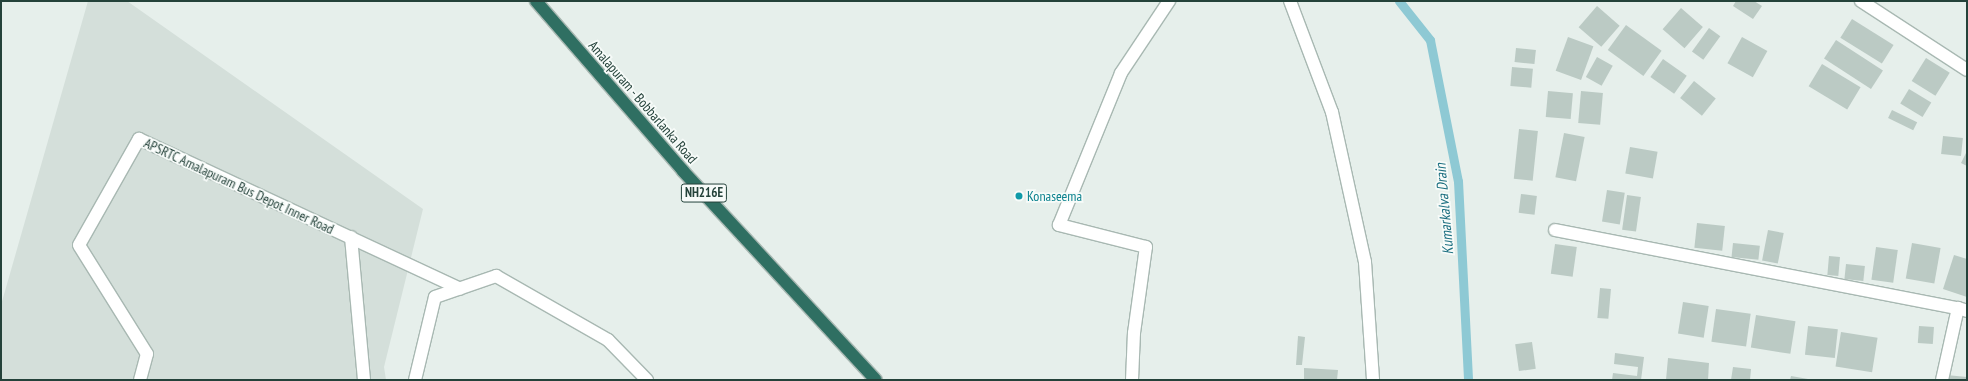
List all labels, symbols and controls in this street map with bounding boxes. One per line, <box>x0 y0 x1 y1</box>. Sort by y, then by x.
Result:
street label: Amalapuram - Bobbarlanka Road <box>585 37 701 167</box>
street label: APSRTC Amalapuram Bus Depot Inner Road <box>141 134 337 238</box>
water label: Kumarkalva Drain <box>1431 163 1457 255</box>
road number: NH216E <box>680 182 728 204</box>
place label: Konaseema <box>1027 188 1082 204</box>
marker: Konaseema <box>1014 191 1024 201</box>

